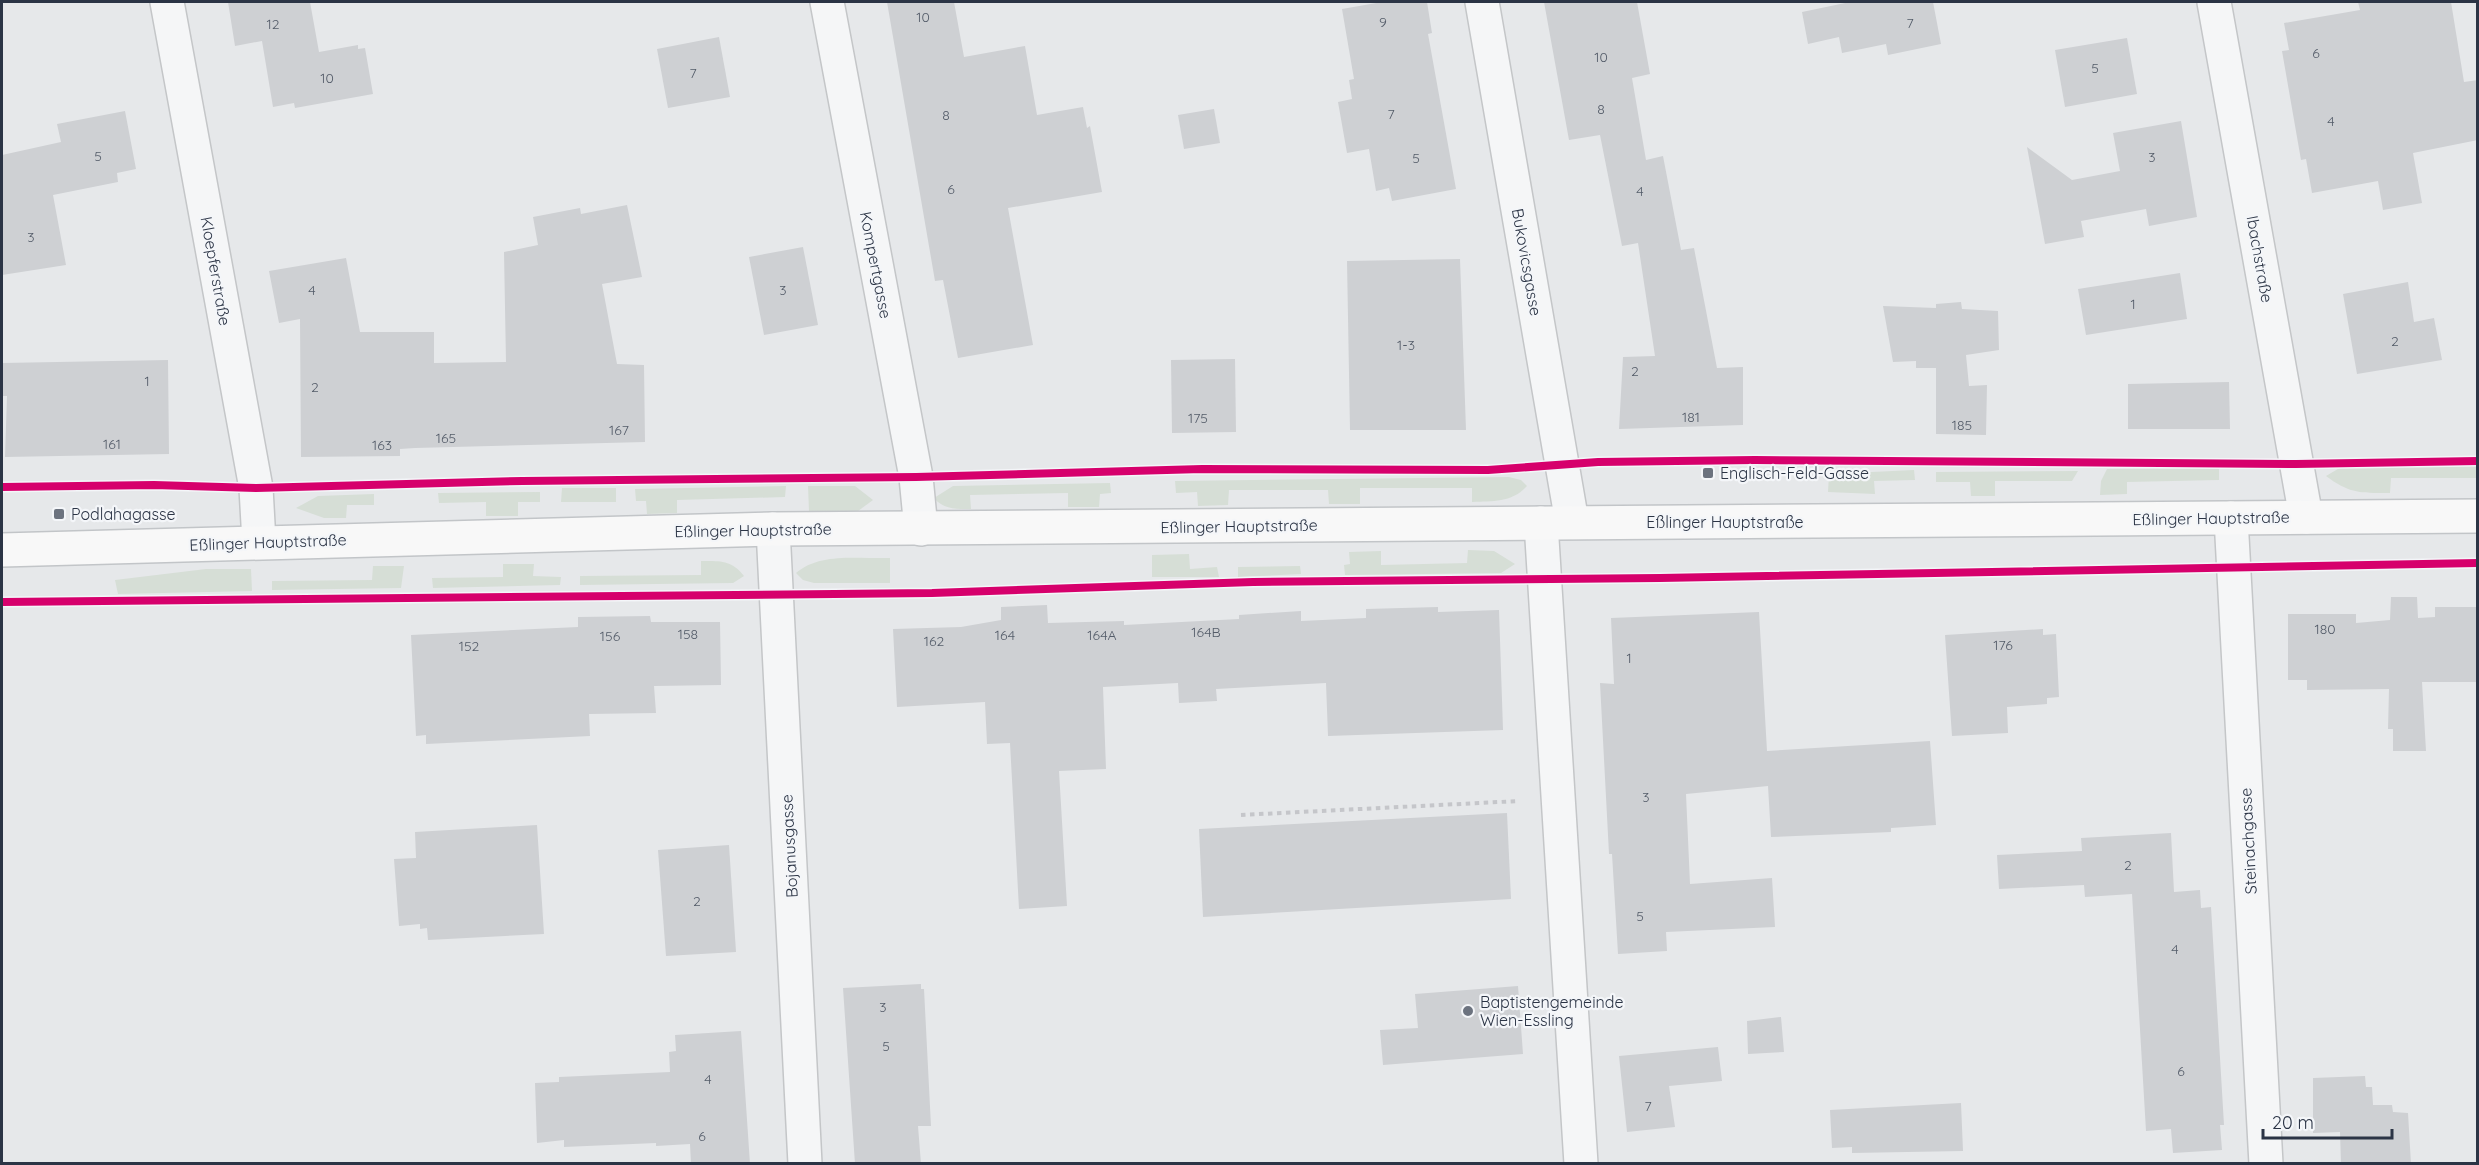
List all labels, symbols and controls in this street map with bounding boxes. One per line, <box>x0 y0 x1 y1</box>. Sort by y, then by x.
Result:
house number: 10 <box>916 8 930 26</box>
house number: 9 <box>1379 13 1387 31</box>
house number: 7 <box>1906 14 1914 32</box>
house number: 12 <box>267 15 280 33</box>
house number: 6 <box>2312 44 2320 62</box>
house number: 10 <box>1594 48 1608 66</box>
house number: 5 <box>2091 59 2099 77</box>
house number: 7 <box>689 64 697 82</box>
house number: 10 <box>320 69 334 87</box>
house number: 8 <box>1597 100 1605 118</box>
house number: 7 <box>1387 105 1395 123</box>
house number: 8 <box>942 106 950 124</box>
house number: 4 <box>2327 112 2335 130</box>
house number: 5 <box>94 147 102 165</box>
house number: 3 <box>2148 148 2156 166</box>
house number: 5 <box>1412 149 1420 167</box>
house number: 6 <box>947 180 955 198</box>
house number: 4 <box>1636 182 1644 200</box>
street label: Bukovicsgasse <box>1508 207 1546 317</box>
street label: Kompertgasse <box>856 210 896 320</box>
street label: Ibachstraße <box>2243 214 2277 304</box>
street label: Kloepferstraße <box>197 215 235 327</box>
house number: 3 <box>27 228 35 246</box>
house number: 4 <box>308 281 316 299</box>
house number: 3 <box>779 281 787 299</box>
house number: 1 <box>2130 295 2136 313</box>
house number: 2 <box>2391 332 2399 350</box>
house number: 1-3 <box>1397 336 1415 354</box>
house number: 2 <box>1631 362 1639 380</box>
house number: 1 <box>144 372 150 390</box>
house number: 2 <box>311 378 319 396</box>
house number: 181 <box>1682 408 1700 426</box>
house number: 175 <box>1188 409 1208 427</box>
house number: 185 <box>1952 416 1972 434</box>
house number: 167 <box>609 421 629 439</box>
house number: 165 <box>436 429 456 447</box>
house number: 161 <box>103 435 121 453</box>
house number: 163 <box>372 436 392 454</box>
place label: Englisch-Feld-Gasse <box>1720 463 1869 483</box>
marker: Englisch-Feld-Gasse <box>1701 466 1715 480</box>
place label: Podlahagasse <box>71 504 176 524</box>
marker: Podlahagasse <box>52 507 66 521</box>
street label: Eßlinger Hauptstraße <box>2132 507 2290 529</box>
street label: Eßlinger Hauptstraße <box>1646 512 1804 532</box>
street label: Eßlinger Hauptstraße <box>1160 515 1318 537</box>
street label: Eßlinger Hauptstraße <box>674 519 832 541</box>
street label: Eßlinger Hauptstraße <box>189 529 347 555</box>
house number: 180 <box>2314 620 2336 638</box>
house number: 164B <box>1191 623 1221 641</box>
house number: 158 <box>678 625 698 643</box>
house number: 164 <box>995 626 1015 644</box>
house number: 164A <box>1087 626 1117 644</box>
house number: 156 <box>600 627 621 645</box>
house number: 162 <box>924 632 944 650</box>
house number: 176 <box>1993 636 2013 654</box>
house number: 152 <box>459 637 480 655</box>
house number: 1 <box>1626 649 1632 667</box>
street label: Steinachgasse <box>2235 787 2261 895</box>
house number: 3 <box>1642 788 1650 806</box>
street label: Bojanusgasse <box>776 794 802 898</box>
house number: 2 <box>2124 856 2132 874</box>
house number: 2 <box>693 892 701 910</box>
house number: 5 <box>1636 907 1644 925</box>
house number: 4 <box>2171 940 2179 958</box>
place label: Baptistengemeinde Wien-Essling <box>1480 992 1624 1030</box>
house number: 3 <box>879 998 887 1016</box>
marker: Baptistengemeinde Wien-Essling <box>1461 1004 1475 1018</box>
house number: 5 <box>882 1037 890 1055</box>
house number: 6 <box>2177 1062 2185 1080</box>
house number: 4 <box>704 1070 712 1088</box>
house number: 7 <box>1644 1097 1652 1115</box>
scale bar <box>2263 1102 2392 1140</box>
text: 20 m <box>2272 1111 2314 1134</box>
house number: 6 <box>698 1127 706 1145</box>

